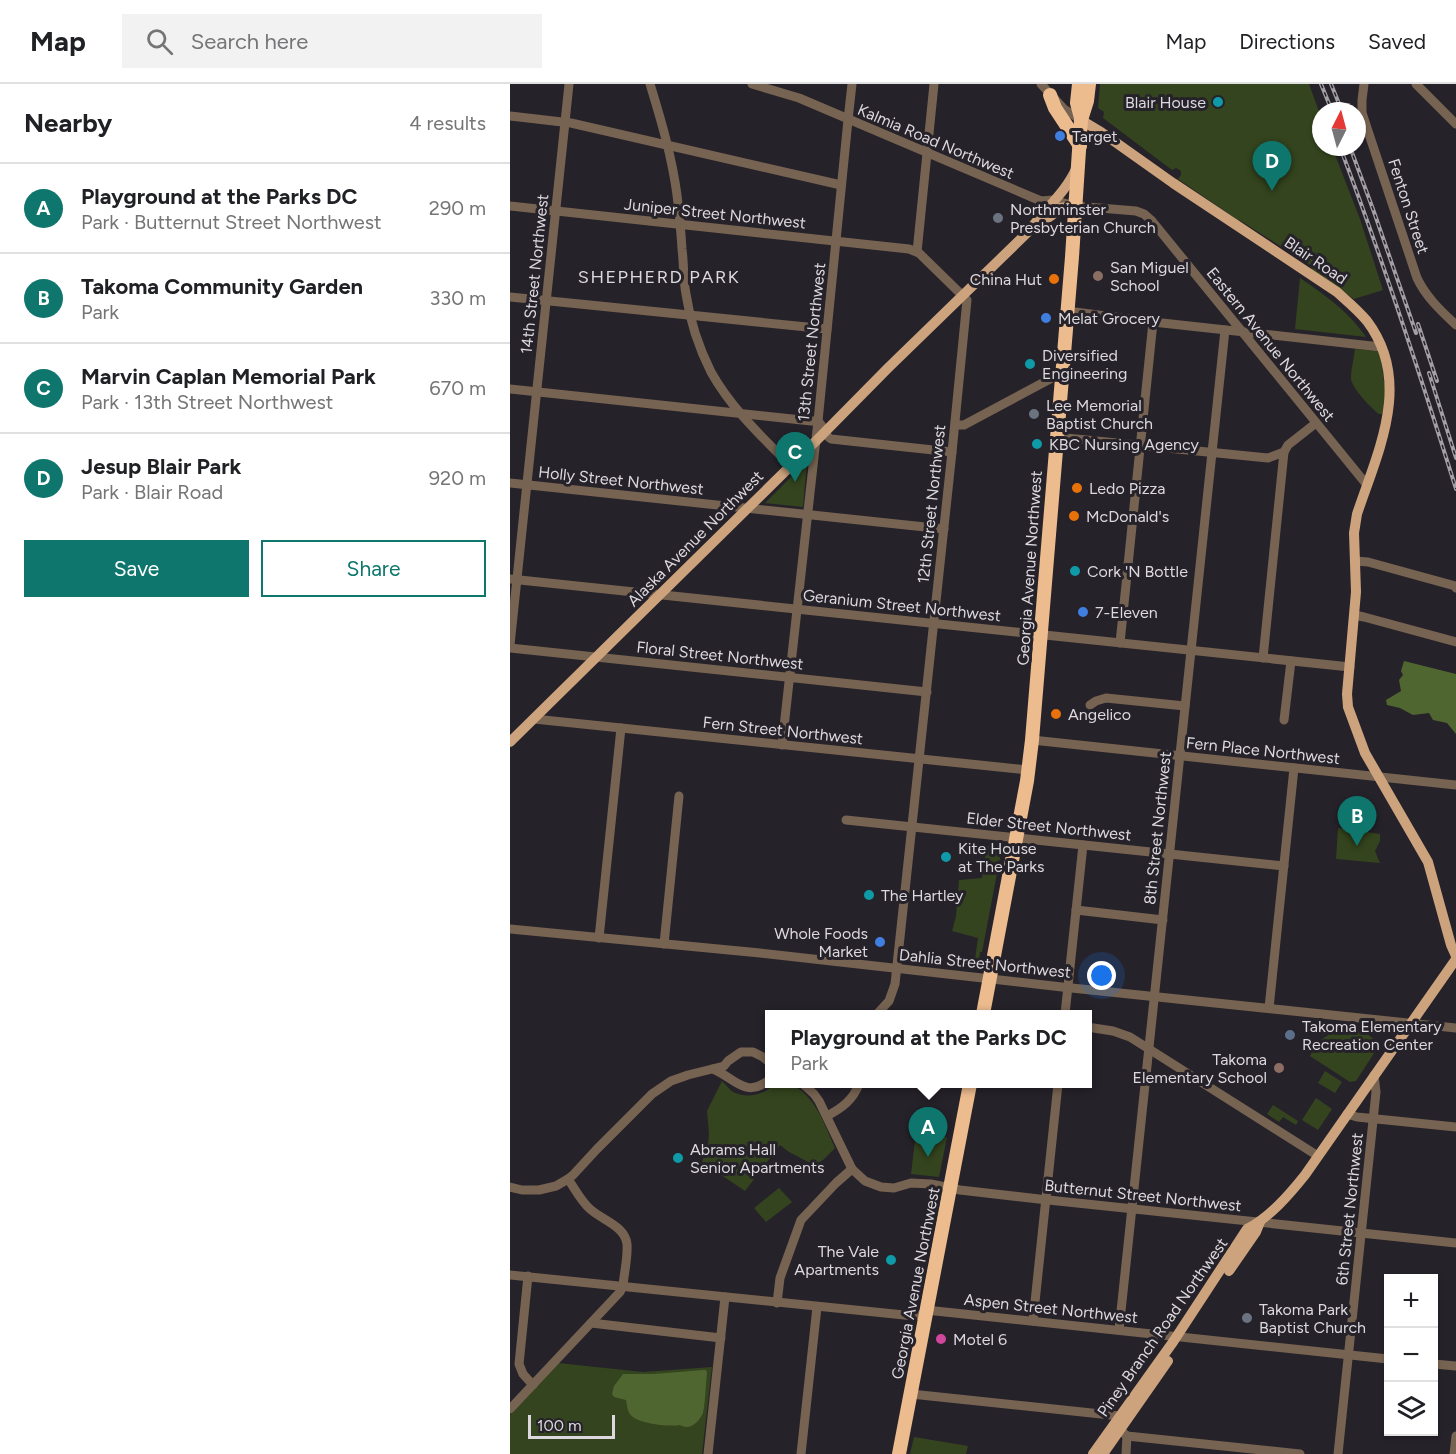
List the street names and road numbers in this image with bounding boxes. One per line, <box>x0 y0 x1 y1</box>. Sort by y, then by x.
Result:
street label: Kalmia Road Northwest <box>855 100 1017 183</box>
street label: Fenton Street <box>1384 156 1433 256</box>
street label: 14th Street Northwest <box>517 193 552 355</box>
street label: Juniper Street Northwest <box>623 195 807 232</box>
street label: Blair Road <box>1281 233 1351 288</box>
street label: 13th Street Northwest <box>794 262 829 422</box>
street label: Eastern Avenue Northwest <box>1203 263 1339 425</box>
street label: 12th Street Northwest <box>914 424 949 584</box>
street label: Holly Street Northwest <box>537 462 704 499</box>
street label: Alaska Avenue Northwest <box>623 466 767 610</box>
street label: Georgia Avenue Northwest <box>1013 470 1046 666</box>
street label: Geranium Street Northwest <box>802 586 1002 625</box>
street label: Floral Street Northwest <box>636 637 804 674</box>
street label: Fern Street Northwest <box>702 713 864 748</box>
street label: Fern Place Northwest <box>1185 733 1341 768</box>
street label: 8th Street Northwest <box>1140 750 1175 906</box>
street label: Elder Street Northwest <box>966 808 1132 845</box>
street label: Dahlia Street Northwest <box>898 945 1072 982</box>
street label: 6th Street Northwest <box>1332 1132 1367 1286</box>
street label: Butternut Street Northwest <box>1043 1176 1242 1215</box>
street label: Georgia Avenue Northwest <box>888 1185 943 1381</box>
street label: Piney Branch Road Northwest <box>1093 1234 1232 1420</box>
street label: Aspen Street Northwest <box>963 1290 1139 1327</box>

